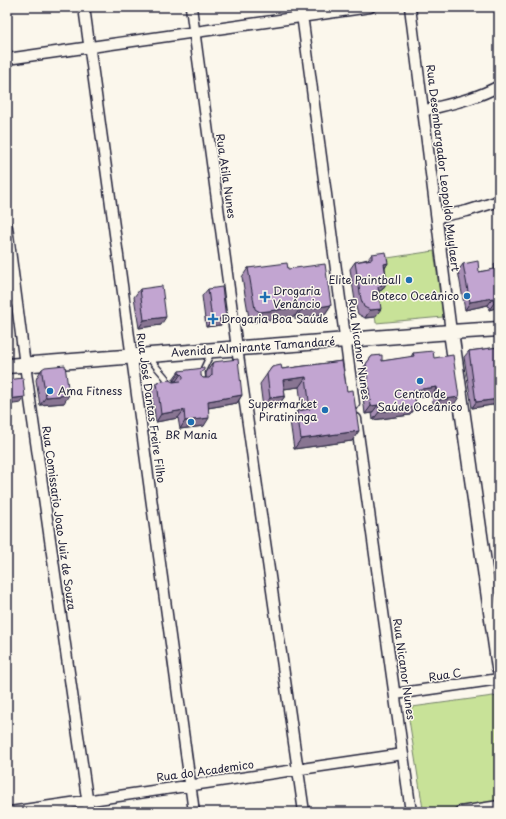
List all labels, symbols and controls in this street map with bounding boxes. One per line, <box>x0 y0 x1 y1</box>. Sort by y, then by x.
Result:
street label: Rua Desembargador Leopoldo Muylaert <box>422 63 465 273</box>
street label: Rua Atila Nunes <box>212 132 241 220</box>
place label: Elite Paintball <box>328 271 401 288</box>
marker: Elite Paintball <box>404 275 414 285</box>
place label: Drogaria Venâncio <box>273 282 321 312</box>
place label: Boteco Oceânico <box>371 287 459 304</box>
marker: Boteco Oceânico <box>462 291 472 301</box>
marker: Drogaria Venâncio <box>260 292 270 302</box>
street label: Rua Nicanor Nunes <box>344 297 375 401</box>
place label: Drogaria Boa Saúde <box>221 310 329 327</box>
marker: Drogaria Boa Saúde <box>208 314 218 324</box>
street label: Rua José Dantas Freire Filho <box>133 332 170 484</box>
street label: Avenida Almirante Tamandaré <box>170 332 336 361</box>
marker: Centro de Saúde Oceânico <box>415 376 425 386</box>
place label: Ama Fitness <box>58 382 122 399</box>
place label: Centro de Saúde Oceânico <box>378 385 462 415</box>
marker: Ama Fitness <box>45 386 55 396</box>
place label: Supermarket Piratininga <box>248 395 318 425</box>
marker: Supermarket Piratininga <box>320 405 330 415</box>
marker: BR Mania <box>186 417 196 427</box>
street label: Rua Comissario Joao Juiz de Souza <box>38 425 81 611</box>
place label: BR Mania <box>165 426 218 443</box>
street label: Rua Nicanor Nunes <box>389 617 420 721</box>
street label: Rua C <box>428 664 462 685</box>
street label: Rua do Academico <box>155 755 255 786</box>

